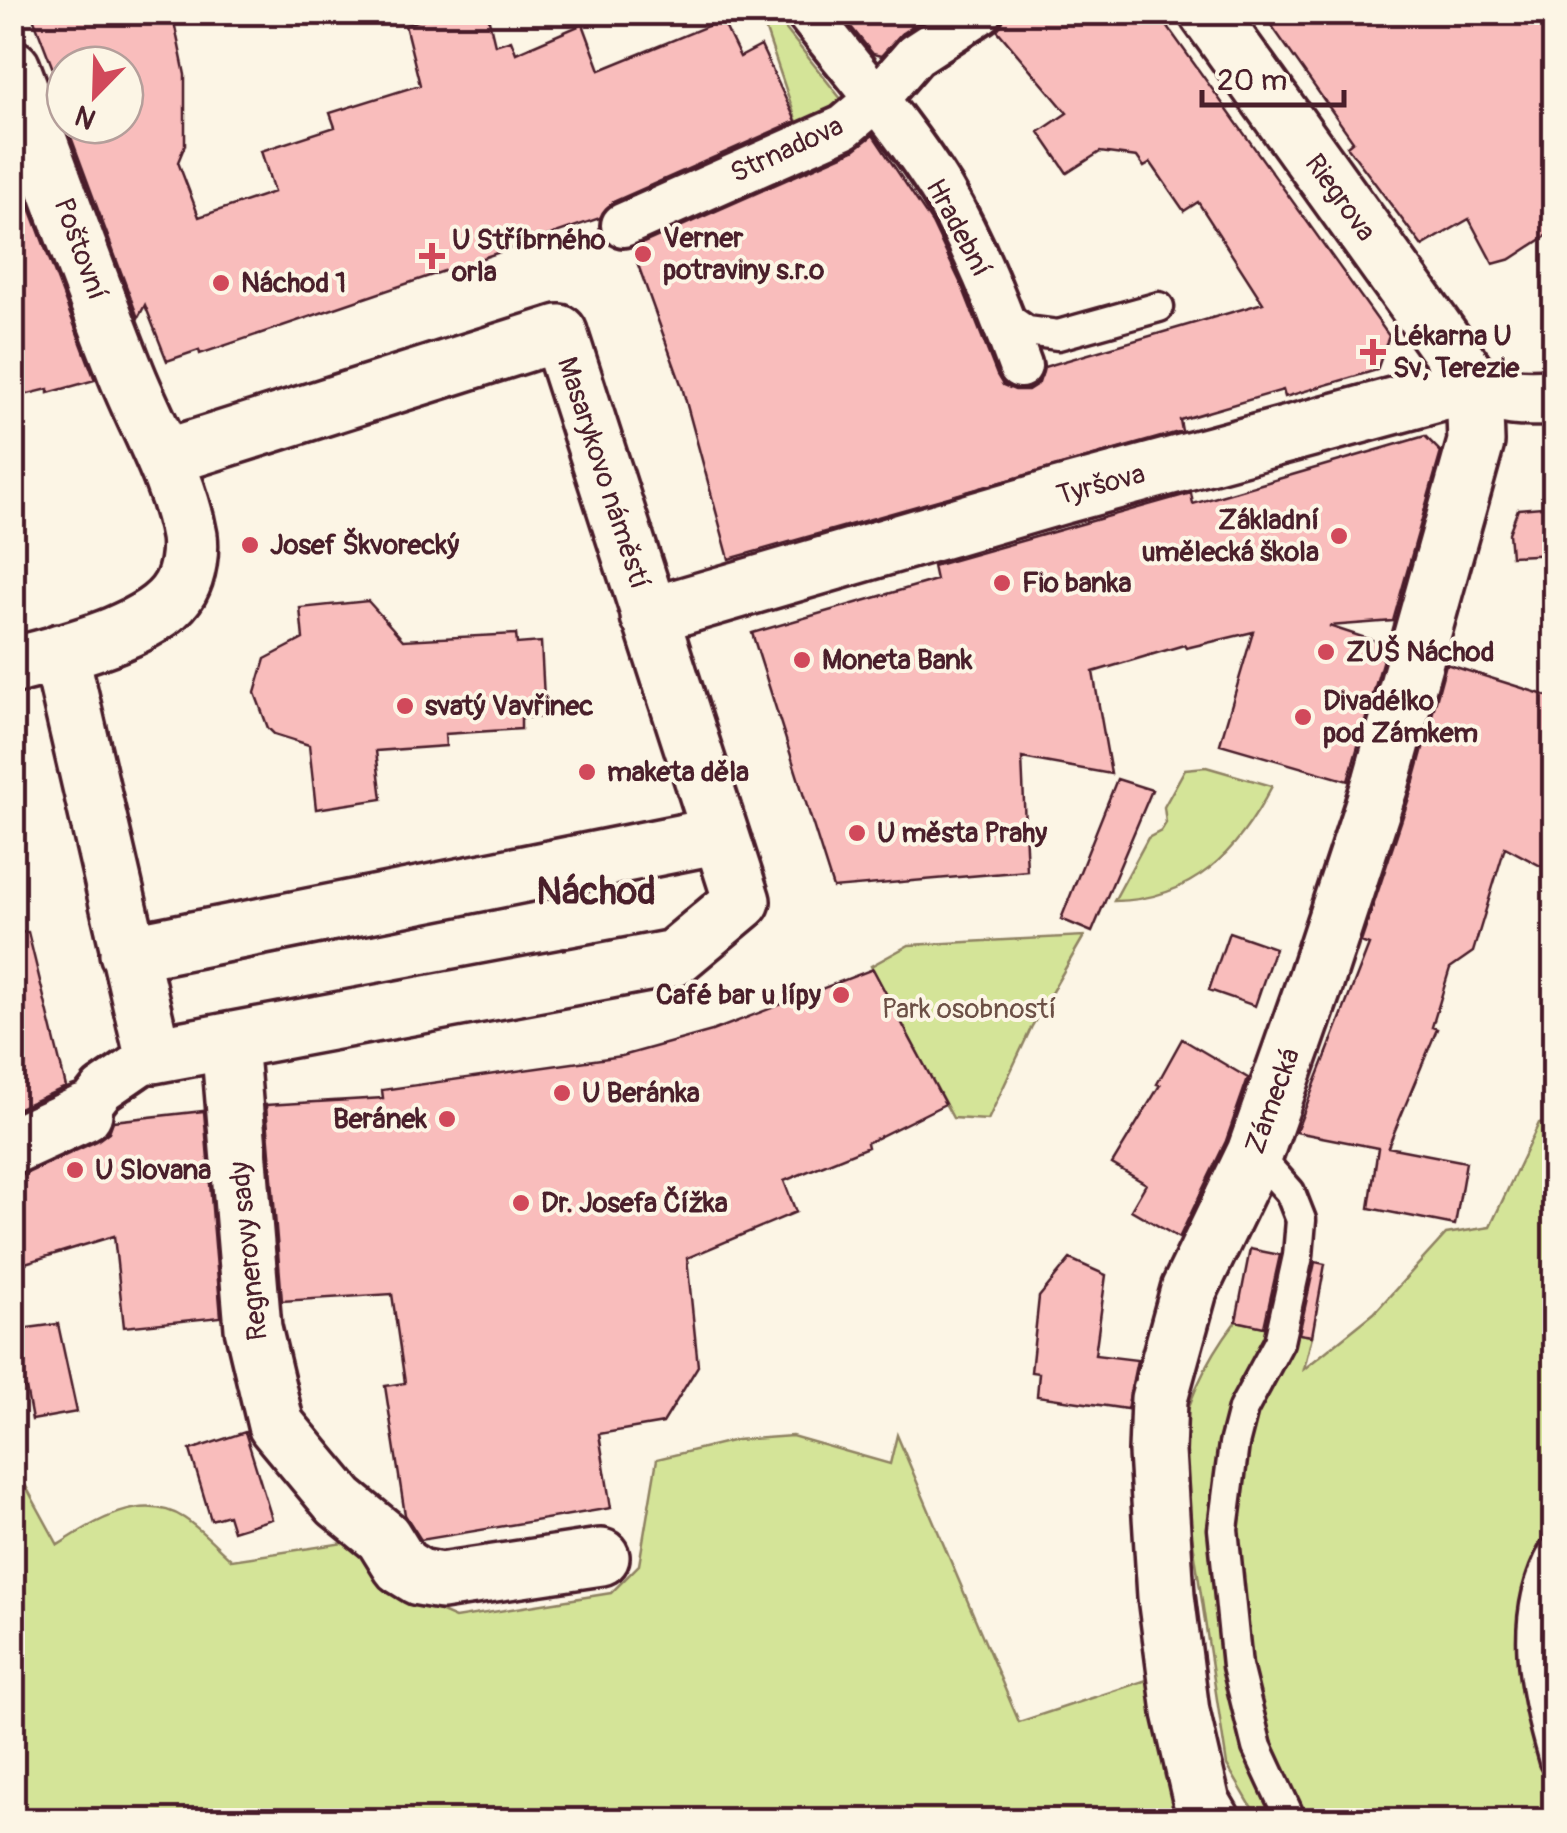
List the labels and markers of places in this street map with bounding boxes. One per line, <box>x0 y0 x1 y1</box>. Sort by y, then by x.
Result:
place label: Verner potraviny s.r.o <box>663 221 824 288</box>
place label: U Stříbrného orla <box>451 223 606 290</box>
marker: Verner potraviny s.r.o <box>632 243 654 265</box>
marker: U Stříbrného orla <box>421 245 443 267</box>
place label: Náchod 1 <box>241 266 346 301</box>
marker: Náchod 1 <box>210 272 232 294</box>
place label: Lékarna U Sv, Terezie <box>1393 319 1521 386</box>
marker: Lékarna U Sv, Terezie <box>1362 341 1384 363</box>
place label: Základní umělecká škola <box>1142 503 1319 570</box>
marker: Základní umělecká škola <box>1328 525 1350 547</box>
place label: Josef Škvorecký <box>270 527 459 563</box>
marker: Josef Škvorecký <box>239 534 261 556</box>
place label: Fio banka <box>1022 566 1131 601</box>
marker: Fio banka <box>991 572 1013 594</box>
place label: ZUŠ Náchod <box>1346 634 1494 670</box>
marker: ZUŠ Náchod <box>1315 641 1337 663</box>
place label: Moneta Bank <box>822 643 973 678</box>
marker: Moneta Bank <box>791 649 813 671</box>
place label: Divadélko pod Zámkem <box>1323 684 1478 751</box>
place label: svatý Vavřinec <box>425 689 594 724</box>
marker: svatý Vavřinec <box>394 695 416 717</box>
marker: Divadélko pod Zámkem <box>1292 706 1314 728</box>
place label: maketa děla <box>607 755 749 790</box>
marker: maketa děla <box>576 761 598 783</box>
place label: U města Prahy <box>877 816 1047 851</box>
marker: U města Prahy <box>846 822 868 844</box>
place label: Café bar u lípy <box>656 978 821 1013</box>
marker: Café bar u lípy <box>830 984 852 1006</box>
place label: U Beránka <box>582 1076 700 1111</box>
marker: U Beránka <box>551 1082 573 1104</box>
place label: Beránek <box>333 1102 427 1137</box>
marker: Beránek <box>436 1108 458 1130</box>
place label: U Slovana <box>95 1153 211 1188</box>
marker: U Slovana <box>64 1159 86 1181</box>
place label: Dr. Josefa Čížka <box>541 1186 728 1221</box>
marker: Dr. Josefa Čížka <box>510 1192 532 1214</box>

